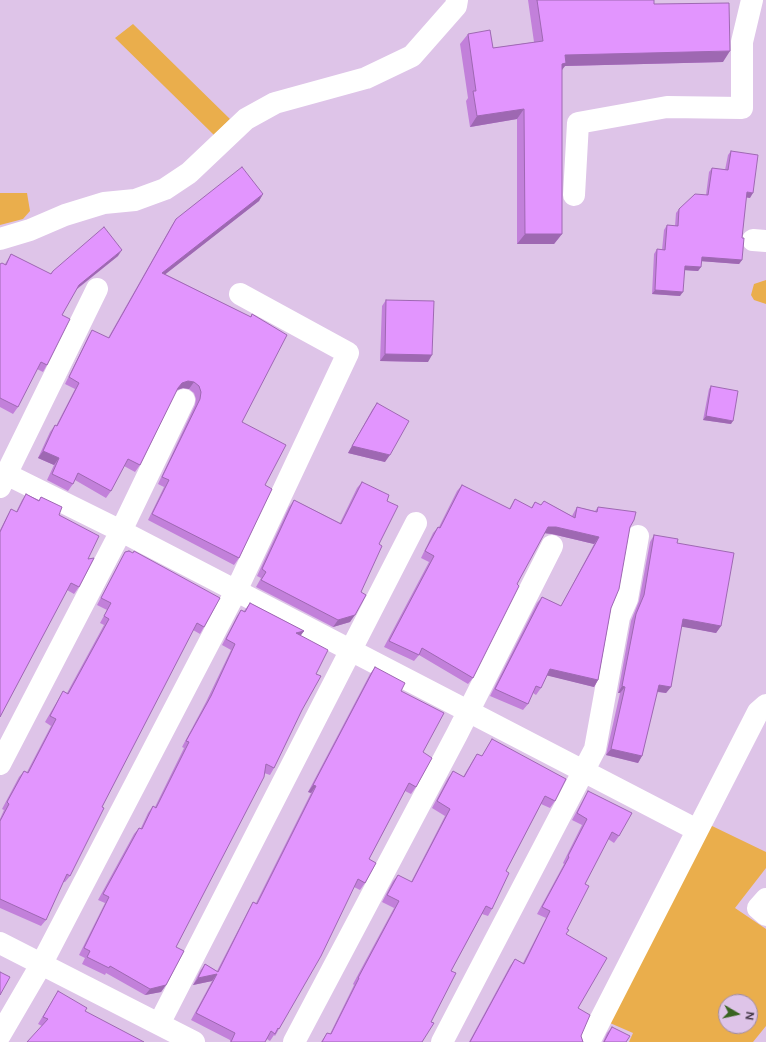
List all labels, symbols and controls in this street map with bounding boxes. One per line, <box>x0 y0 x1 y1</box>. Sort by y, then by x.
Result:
north arrow <box>718 994 758 1034</box>
text: N <box>742 1011 756 1021</box>

